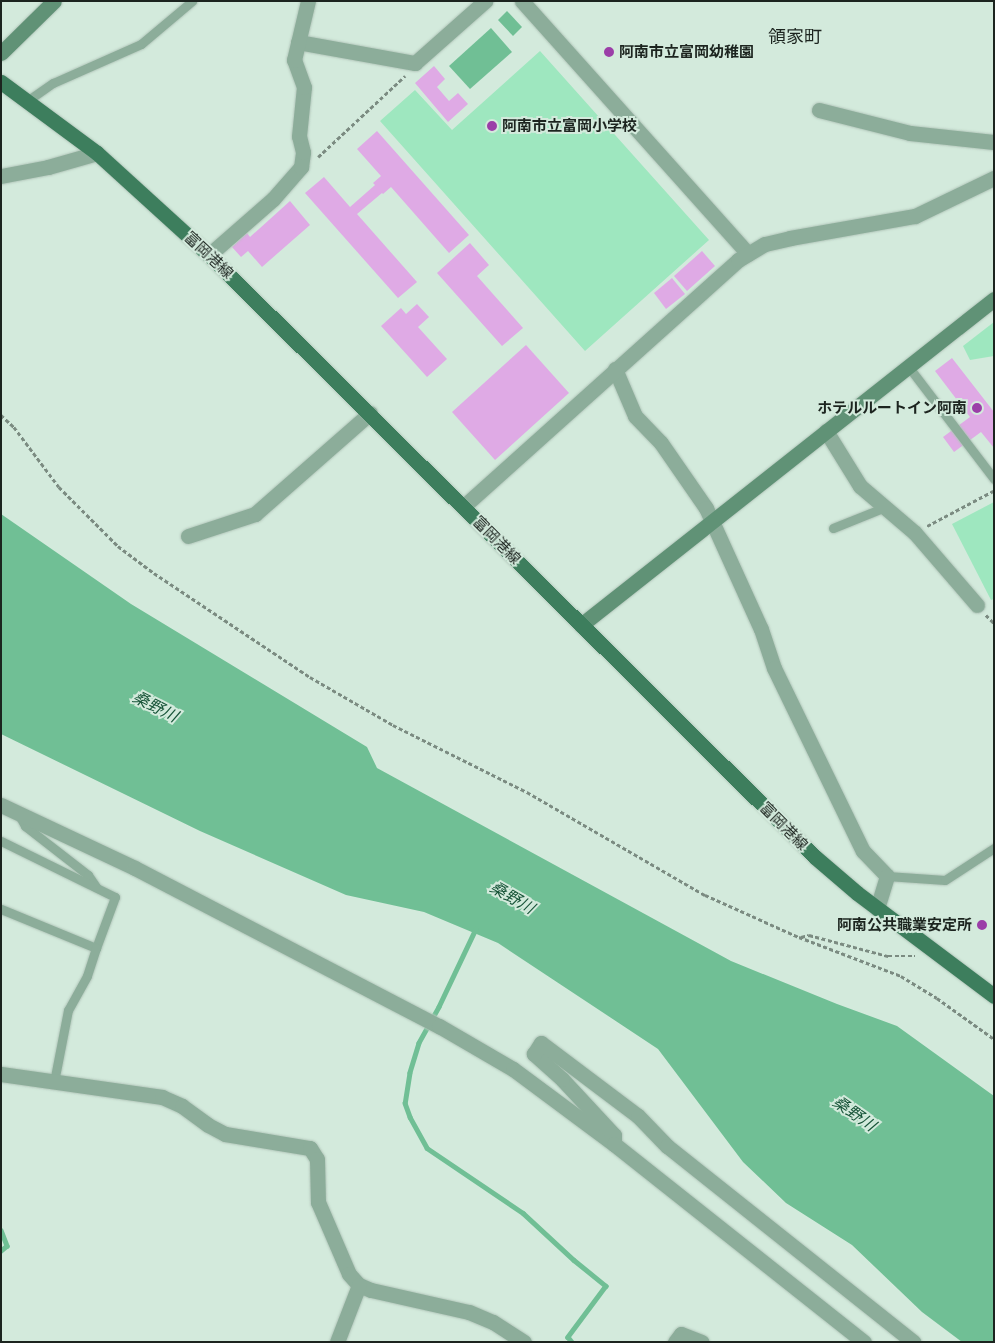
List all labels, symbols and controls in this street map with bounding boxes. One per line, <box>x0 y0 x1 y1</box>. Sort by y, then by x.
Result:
district label: 領家町 <box>768 26 822 48</box>
place label: 阿南市立富岡幼稚園 <box>619 43 754 61</box>
marker: 阿南市立富岡幼稚園 <box>603 46 615 58</box>
place label: 阿南市立富岡小学校 <box>502 117 637 135</box>
marker: 阿南市立富岡小学校 <box>486 120 498 132</box>
street label: 富岡港線 <box>181 228 237 282</box>
place label: ホテルルートイン阿南 <box>817 399 967 417</box>
marker: ホテルルートイン阿南 <box>971 402 983 414</box>
street label: 富岡港線 <box>469 512 525 568</box>
water label: 桑野川 <box>129 688 181 726</box>
street label: 富岡港線 <box>756 798 812 854</box>
water label: 桑野川 <box>486 878 538 918</box>
place label: 阿南公共職業安定所 <box>837 916 972 934</box>
marker: 阿南公共職業安定所 <box>976 919 988 931</box>
water label: 桑野川 <box>829 1092 879 1136</box>

